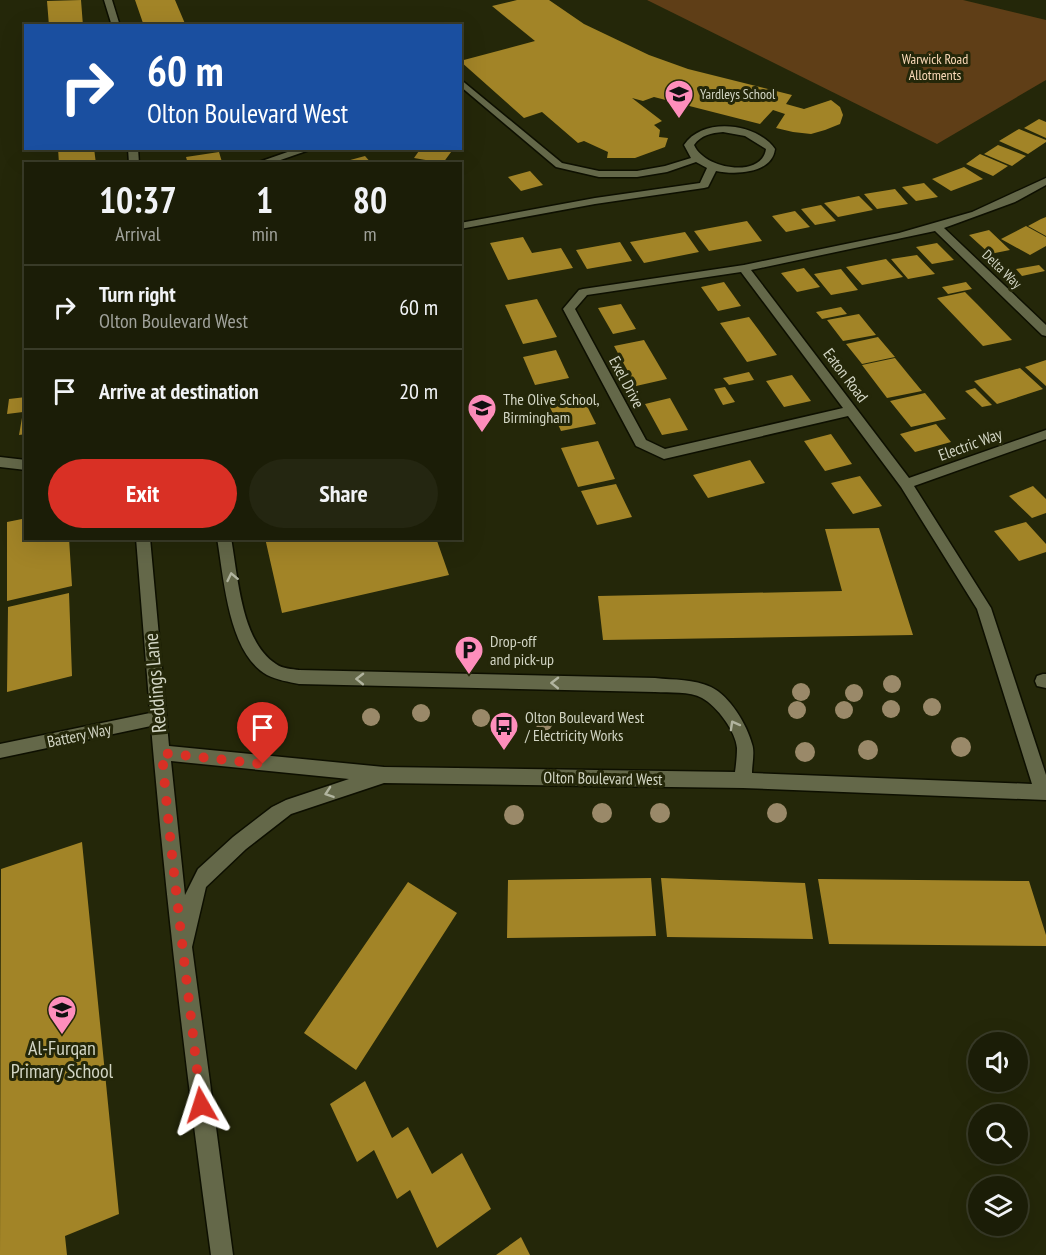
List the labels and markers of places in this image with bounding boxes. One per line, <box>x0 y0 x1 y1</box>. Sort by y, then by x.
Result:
school or university icon: Yardleys School <box>663 78 695 120</box>
place label: Yardleys School <box>700 85 776 103</box>
place label: The Olive School, Birmingham <box>503 389 600 427</box>
school or university icon: The Olive School, Birmingham <box>466 392 498 434</box>
place label: Drop-off and pick-up <box>490 631 554 669</box>
parking icon: Drop-off and pick-up <box>453 634 485 676</box>
pin <box>237 702 288 764</box>
place label: Olton Boulevard West / Electricity Works <box>524 707 645 745</box>
bus stop icon: Olton Boulevard West / Electricity Works <box>488 710 520 752</box>
school or university icon: Al-Furqan Primary School <box>46 994 78 1036</box>
place label: Al-Furqan Primary School <box>11 1035 114 1084</box>

